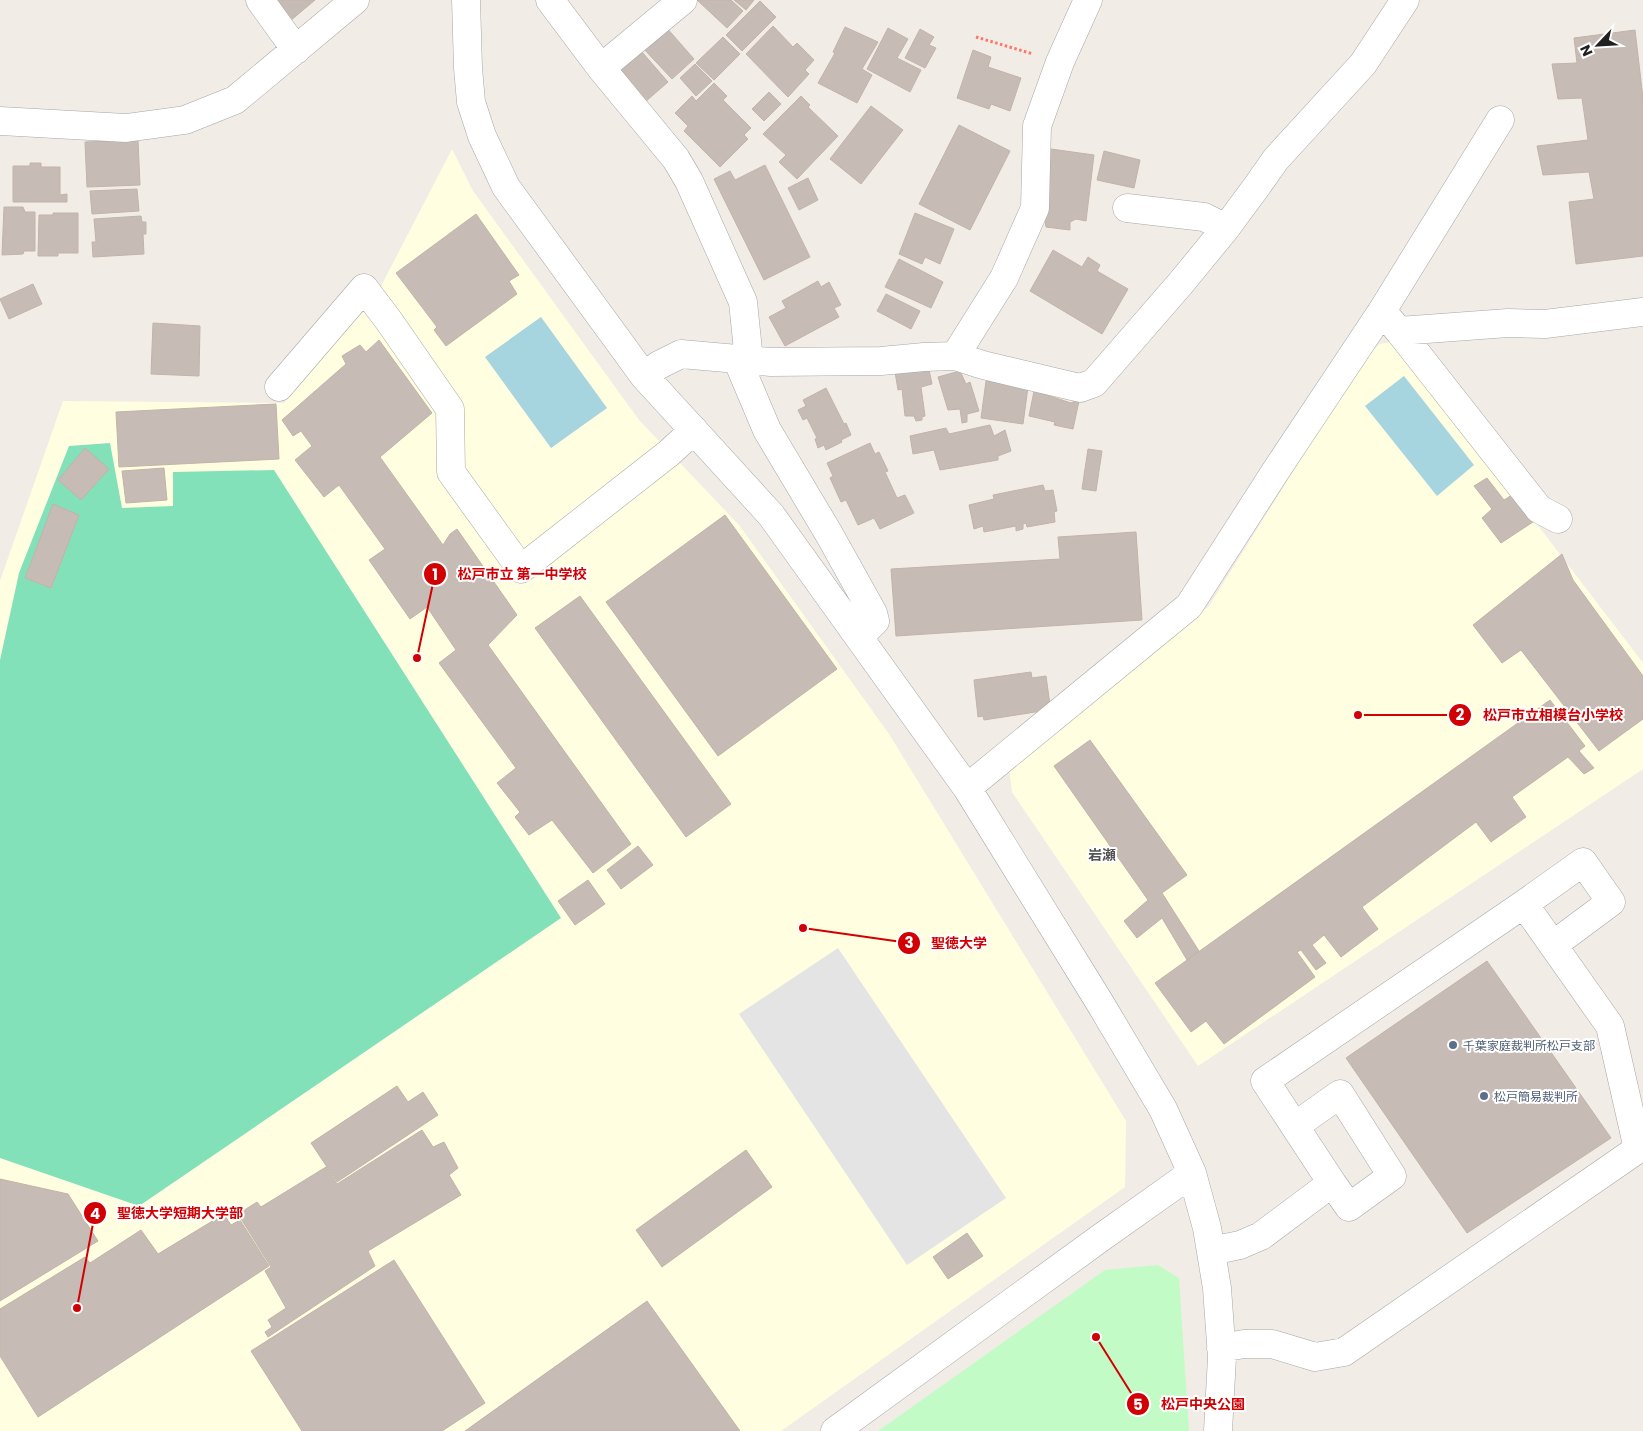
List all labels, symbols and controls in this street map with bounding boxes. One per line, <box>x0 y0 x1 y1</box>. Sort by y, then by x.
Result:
north arrow <box>1573 20 1623 70</box>
text: N <box>1575 41 1598 59</box>
callout: 松戸市立 第一中学校 <box>423 560 597 589</box>
text: 1 <box>432 564 438 585</box>
text: 松戸市立 第一中学校 <box>458 564 586 584</box>
callout: 松戸市立相模台小学校 <box>1448 700 1633 729</box>
text: 2 <box>1456 704 1465 725</box>
text: 松戸市立相模台小学校 <box>1483 705 1623 725</box>
district label: 岩瀬 <box>1088 845 1116 865</box>
callout: 聖徳大学 <box>896 928 997 957</box>
text: 3 <box>904 932 914 953</box>
text: 聖徳大学 <box>931 933 987 953</box>
place label: 千葉家庭裁判所松戸支部 <box>1463 1037 1595 1054</box>
marker: 千葉家庭裁判所松戸支部 <box>1447 1039 1459 1051</box>
place label: 松戸簡易裁判所 <box>1494 1088 1578 1105</box>
marker: 松戸簡易裁判所 <box>1478 1090 1490 1102</box>
callout: 聖徳大学短期大学部 <box>82 1199 253 1228</box>
text: 4 <box>90 1203 100 1224</box>
text: 聖徳大学短期大学部 <box>117 1203 243 1223</box>
callout: 松戸中央公園 <box>1126 1390 1255 1419</box>
text: 5 <box>1133 1394 1143 1415</box>
text: 松戸中央公園 <box>1161 1394 1245 1414</box>

